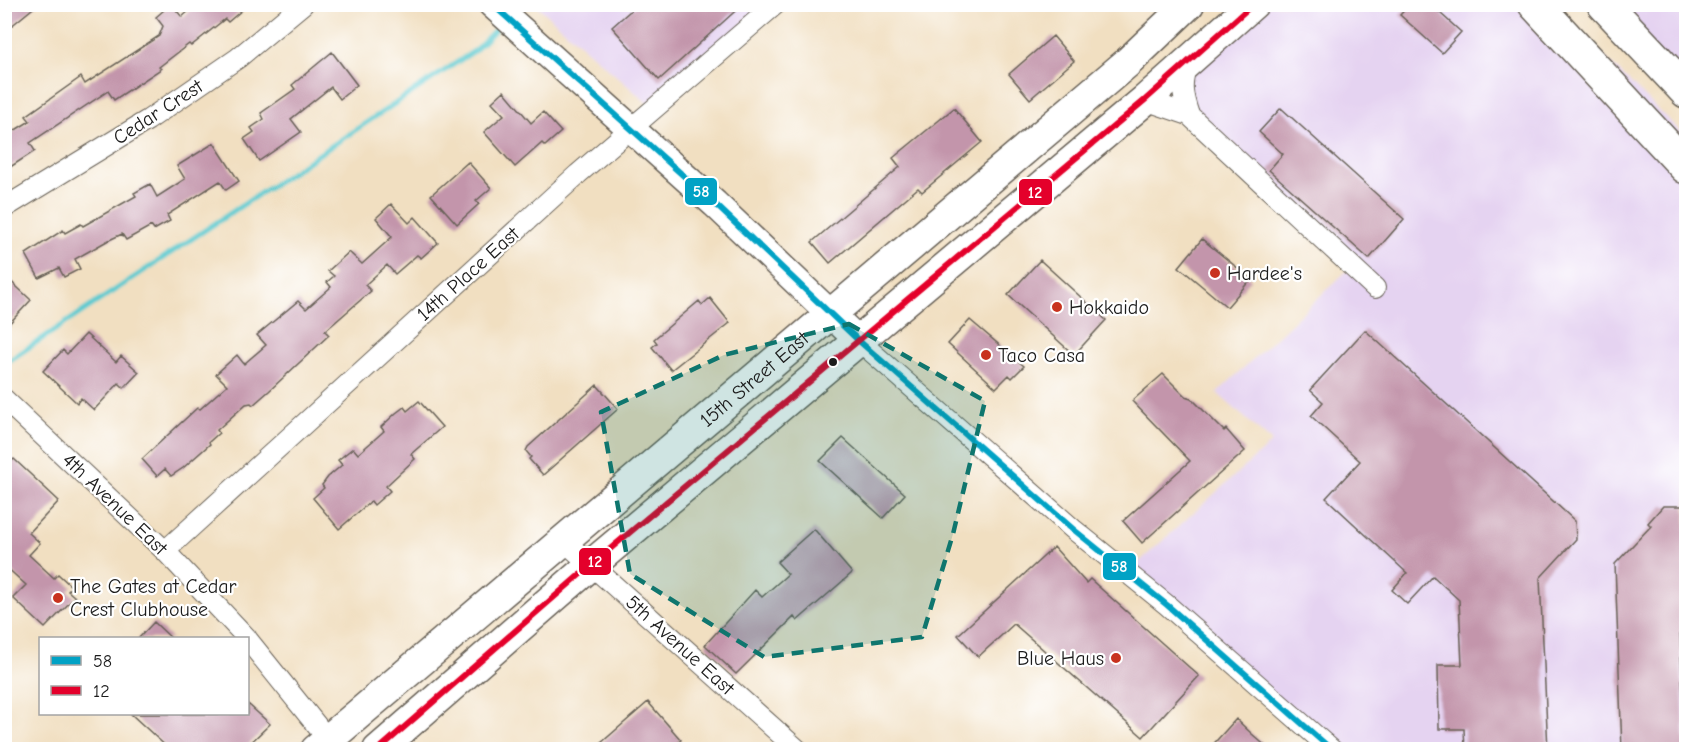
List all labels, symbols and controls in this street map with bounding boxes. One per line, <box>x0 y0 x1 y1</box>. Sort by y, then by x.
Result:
street label: Cedar Crest <box>109 74 208 149</box>
line badge: 58 <box>684 177 718 206</box>
line badge: 12 <box>1018 178 1053 206</box>
text: 58 <box>693 183 709 201</box>
text: 12 <box>1028 184 1042 202</box>
street label: 14th Place East <box>412 221 525 326</box>
place label: Hardee's <box>1227 262 1302 285</box>
marker: Hardee's <box>1208 266 1222 280</box>
place label: Hokkaido <box>1069 296 1149 319</box>
marker: Hokkaido <box>1050 300 1064 314</box>
street label: 15th Street East <box>695 326 814 431</box>
place label: Taco Casa <box>998 344 1085 367</box>
marker: Taco Casa <box>979 348 993 362</box>
unlabelled marker <box>827 356 839 368</box>
street label: 4th Avenue East <box>58 448 173 561</box>
line badge: 12 <box>578 547 612 576</box>
line badge: 58 <box>1102 552 1137 581</box>
text: 12 <box>588 553 602 571</box>
text: 58 <box>1111 558 1127 576</box>
place label: The Gates at Cedar Crest Clubhouse <box>70 575 237 621</box>
street label: 5th Avenue East <box>621 590 740 701</box>
marker: The Gates at Cedar Crest Clubhouse <box>51 591 65 605</box>
legend <box>39 637 249 715</box>
place label: Blue Haus <box>1017 647 1104 670</box>
text: 58 <box>93 651 112 672</box>
marker: Blue Haus <box>1109 651 1123 665</box>
text: 12 <box>93 681 110 702</box>

